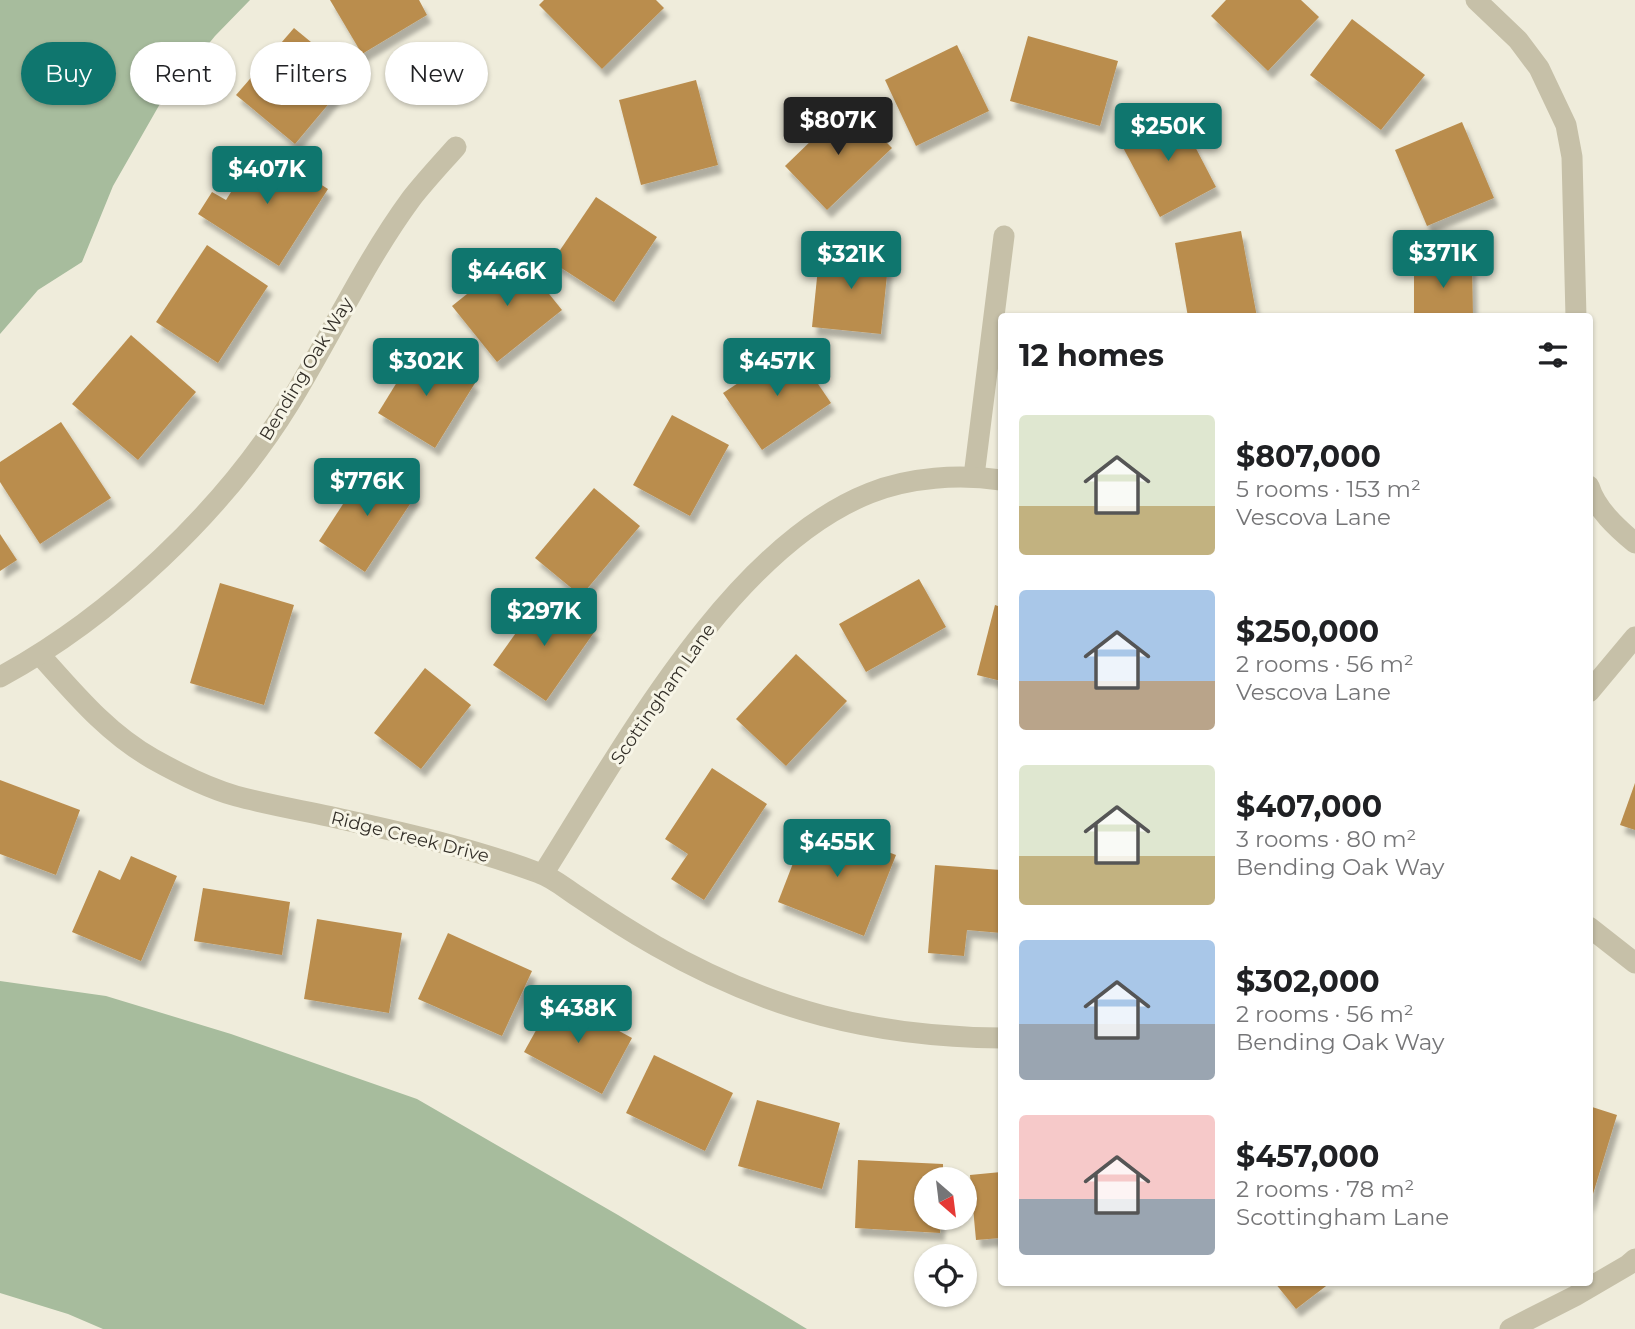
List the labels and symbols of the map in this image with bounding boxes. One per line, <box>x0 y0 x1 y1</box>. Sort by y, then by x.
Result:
pin: $807K <box>789 97 887 157</box>
pin: $250K <box>1119 104 1217 163</box>
pin: $407K <box>218 146 316 206</box>
pin: $371K <box>1394 230 1492 290</box>
pin: $321K <box>802 232 900 291</box>
pin: $446K <box>458 248 556 308</box>
street label: Bending Oak Way <box>255 293 358 445</box>
pin: $302K <box>377 338 475 398</box>
pin: $457K <box>728 338 826 398</box>
pin: $776K <box>318 458 416 518</box>
pin: $297K <box>495 588 593 648</box>
street label: Scottingham Lane <box>606 619 720 769</box>
street label: Ridge Creek Drive <box>329 807 491 867</box>
pin: $455K <box>788 820 886 879</box>
pin: $438K <box>529 986 627 1045</box>
north arrow <box>914 1167 976 1230</box>

